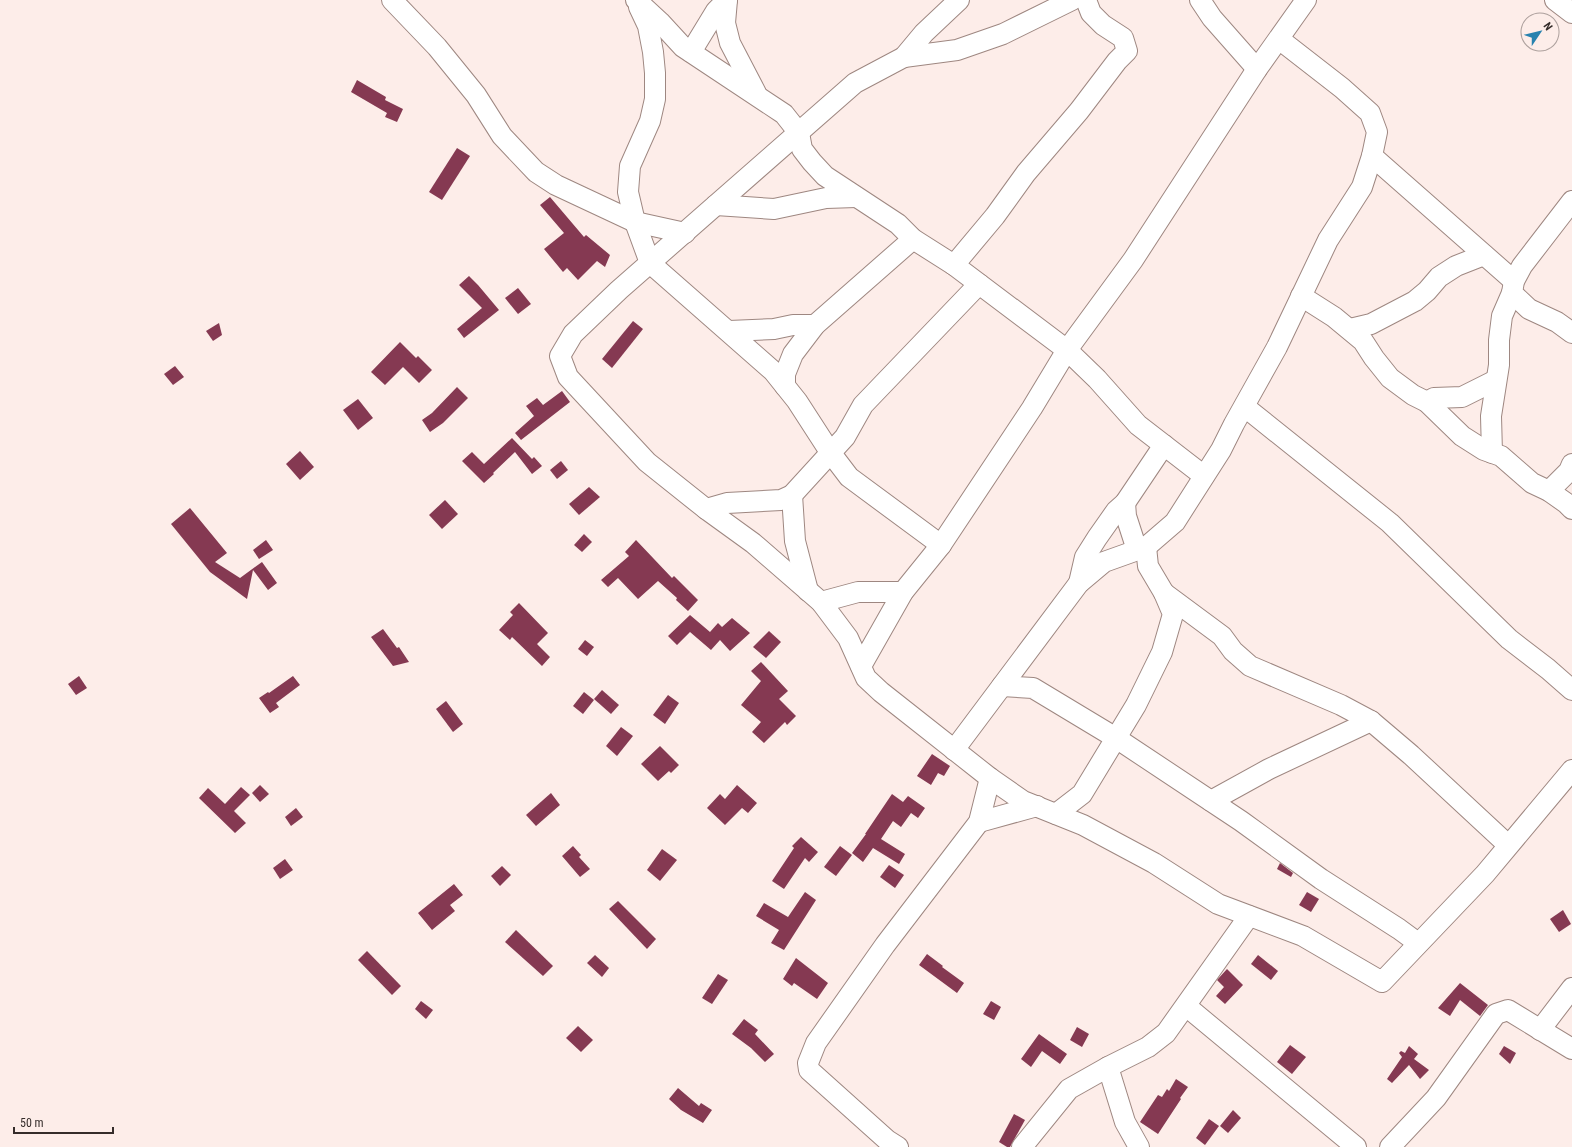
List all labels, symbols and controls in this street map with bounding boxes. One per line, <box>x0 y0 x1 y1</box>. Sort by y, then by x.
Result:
north arrow <box>1520 12 1560 52</box>
text: N <box>1541 20 1555 33</box>
scale bar <box>14 1109 113 1135</box>
text: 50 m <box>20 1116 44 1130</box>

